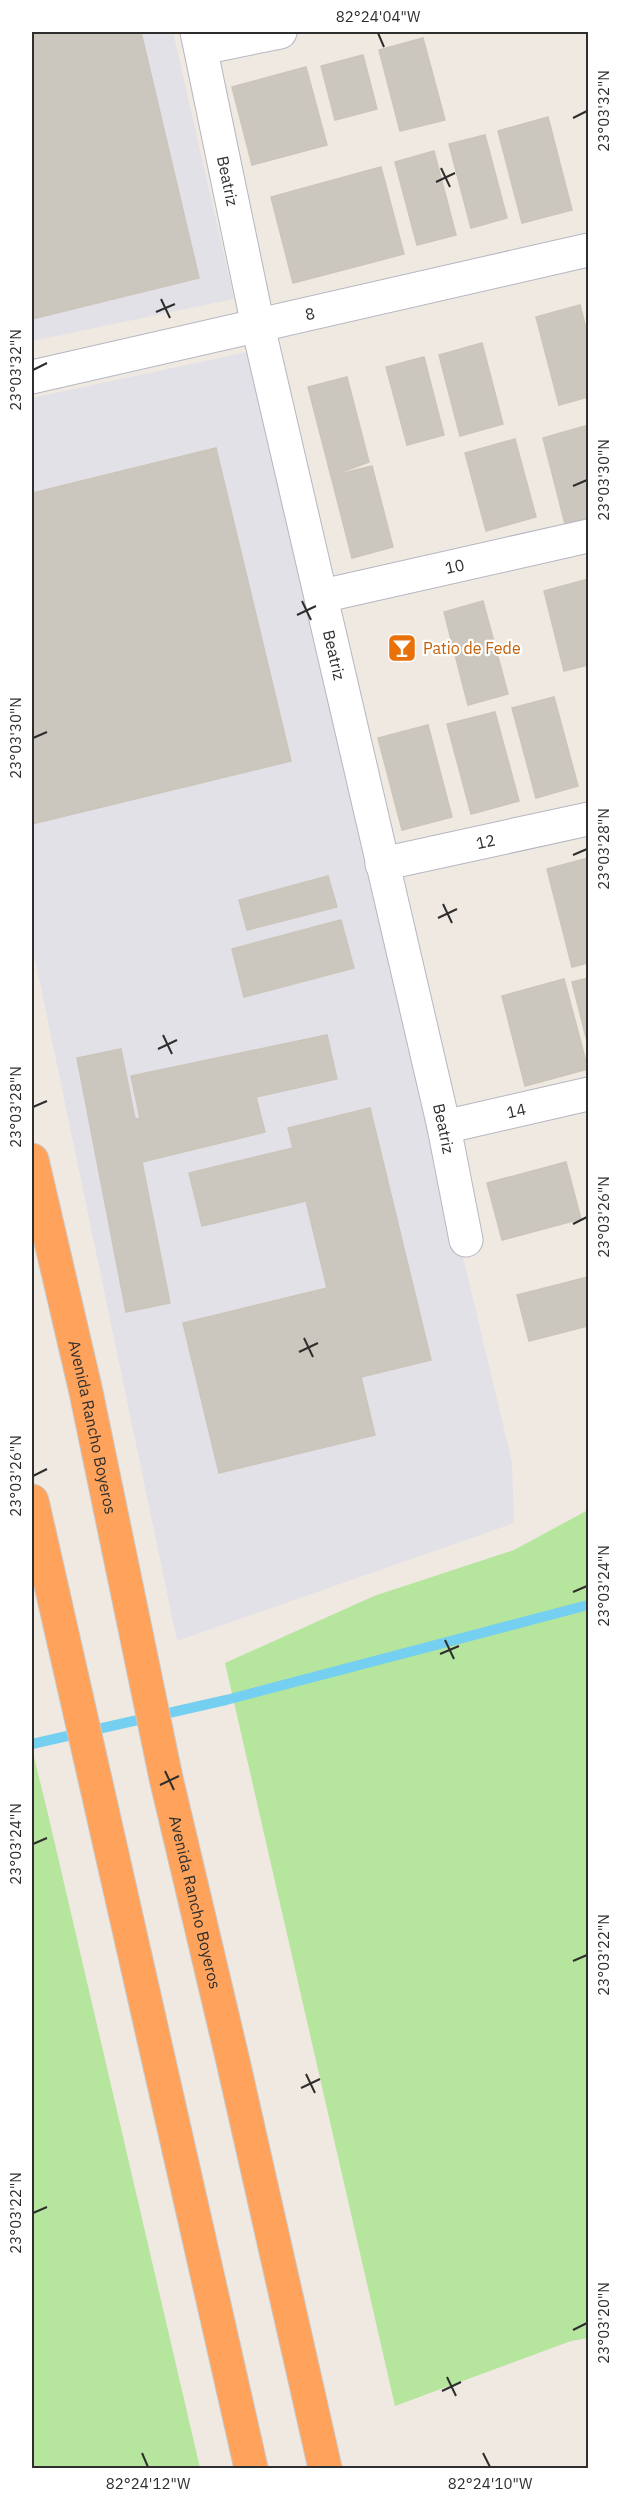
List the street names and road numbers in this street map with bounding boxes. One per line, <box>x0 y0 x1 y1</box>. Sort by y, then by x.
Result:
street label: Beatriz <box>213 154 243 208</box>
street label: 8 <box>303 303 317 324</box>
street label: 10 <box>443 554 466 578</box>
street label: Beatriz <box>319 628 350 682</box>
street label: 12 <box>474 830 497 853</box>
street label: 14 <box>505 1099 528 1122</box>
street label: Beatriz <box>429 1101 459 1155</box>
street label: Avenida Rancho Boyeros <box>64 1338 121 1516</box>
street label: Avenida Rancho Boyeros <box>165 1814 226 1991</box>

